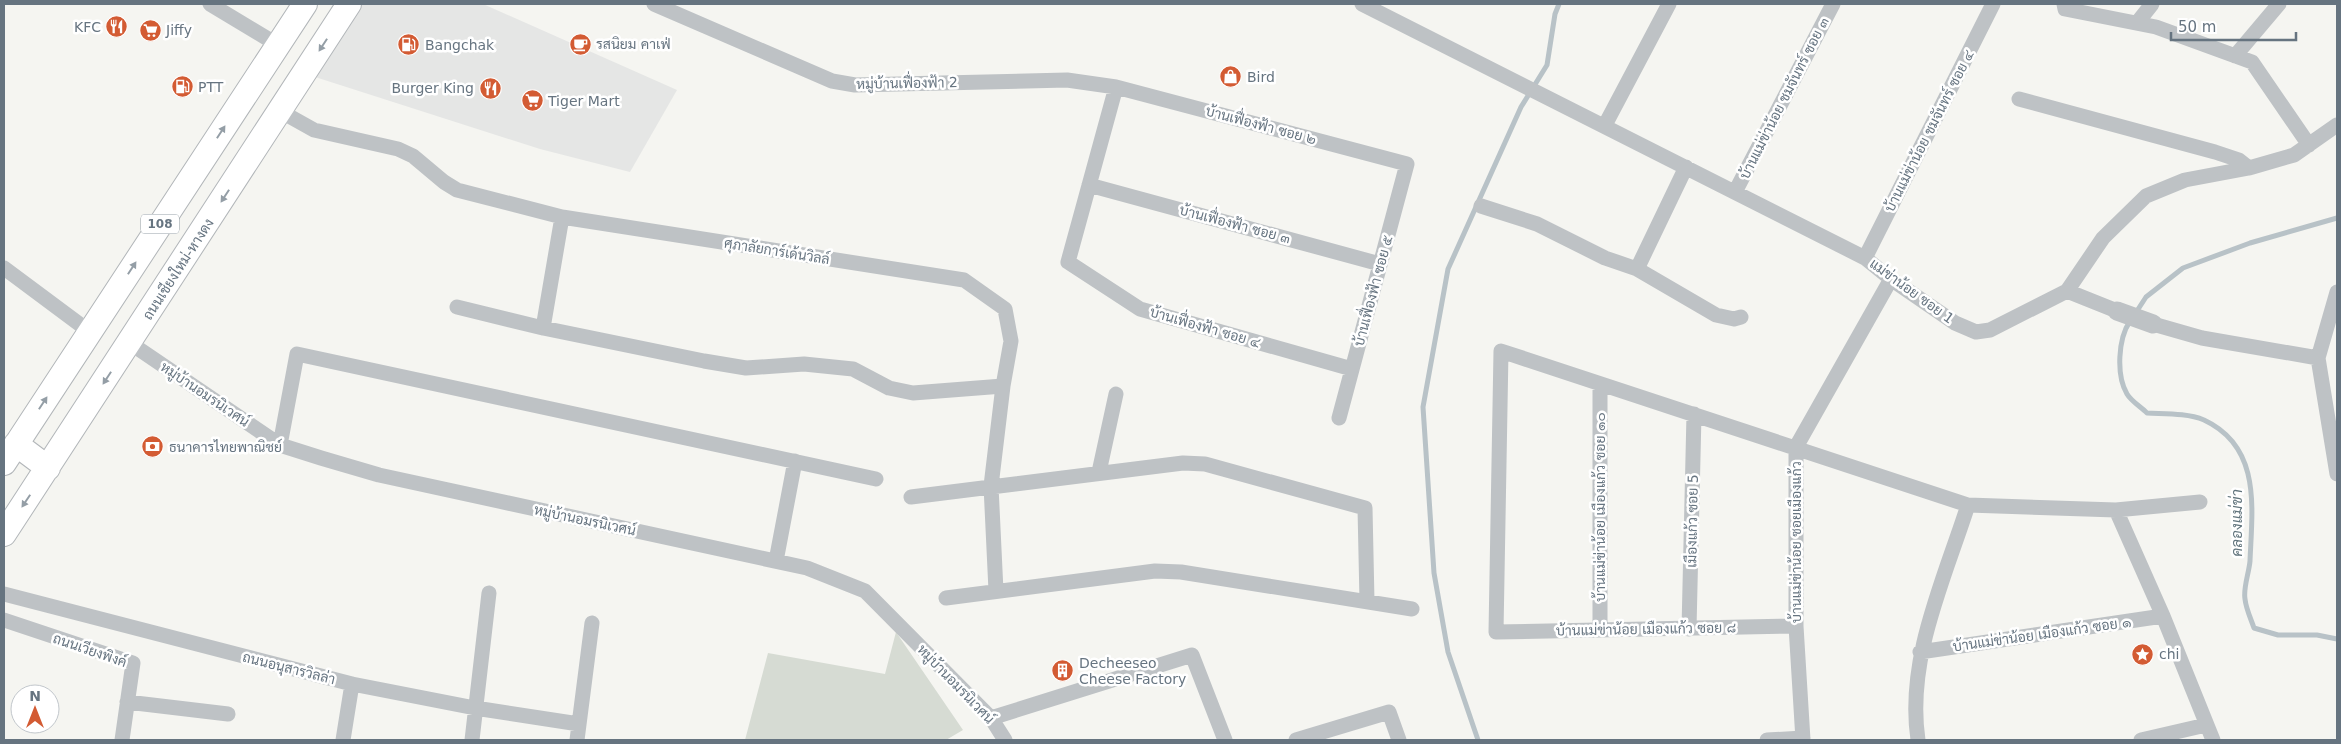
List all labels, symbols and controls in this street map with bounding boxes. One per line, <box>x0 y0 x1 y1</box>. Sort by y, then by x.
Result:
scale bar <box>2171 10 2296 42</box>
street label: บ้านแม่ข่าน้อย ชมจันทร์ ซอย ๓ <box>1735 14 1832 182</box>
restaurant icon: KFC <box>105 15 129 39</box>
supermarket icon: Jiffy <box>138 18 162 42</box>
text: 50 m <box>2178 18 2216 36</box>
place label: KFC <box>74 19 101 35</box>
place label: Jiffy <box>165 22 192 38</box>
cafe icon: รสนิยม คาเฟ่ <box>568 32 592 56</box>
fuel station icon: Bangchak <box>397 33 421 57</box>
place label: รสนิยม คาเฟ่ <box>596 36 671 52</box>
place label: Bangchak <box>425 37 495 53</box>
one-way arrow <box>318 38 328 51</box>
street label: บ้านแม่ข่าน้อย ชมจันทร์ ซอย ๔ <box>1880 47 1977 214</box>
shop icon: Bird <box>1219 65 1243 89</box>
place label: Bird <box>1247 69 1275 85</box>
street label: หมู่บ้านเฟื่องฟ้า 2 <box>856 70 958 94</box>
fuel station icon: PTT <box>170 75 194 99</box>
restaurant icon: Burger King <box>478 76 502 100</box>
place label: PTT <box>198 79 224 95</box>
place label: Burger King <box>391 80 474 96</box>
supermarket icon: Tiger Mart <box>520 89 544 113</box>
place label: Tiger Mart <box>547 93 620 109</box>
street label: บ้านเฟื่องฟ้า ซอย ๒ <box>1204 99 1319 147</box>
one-way arrow <box>216 125 226 138</box>
one-way arrow <box>221 189 230 203</box>
street label: บ้านเฟื่องฟ้า ซอย ๓ <box>1178 198 1293 246</box>
road number: 108 <box>141 214 179 233</box>
street label: ถนนเชียงใหม่-หางดง <box>138 215 217 323</box>
street label: บ้านเฟื่องฟ้า ซอย ๕ <box>1347 232 1396 348</box>
street label: ศุภาลัยการ์เด้นวิลล์ <box>723 234 831 269</box>
street label: แม่ข่าน้อย ซอย 1 <box>1867 254 1958 327</box>
one-way arrow <box>127 261 137 274</box>
street label: บ้านเฟื่องฟ้า ซอย ๔ <box>1148 300 1264 351</box>
street label: หมู่บ้านอมรนิเวศน์ <box>156 358 253 431</box>
one-way arrow <box>102 371 112 384</box>
one-way arrow <box>38 397 48 410</box>
street label: บ้านแม่ข่าน้อย เมืองแก้ว ซอย ๑๐ <box>1591 412 1608 602</box>
bank icon: ธนาคารไทยพาณิชย์ <box>141 435 165 459</box>
place label: ธนาคารไทยพาณิชย์ <box>169 438 282 455</box>
street label: บ้านแม่ข่าน้อย ซอยเมืองแก้ว <box>1787 461 1804 623</box>
street label: เมืองแก้ว ซอย 5 <box>1682 474 1701 568</box>
water label: คลองแม่ข่า <box>2227 489 2246 557</box>
one-way arrow <box>21 494 31 507</box>
street label: หมู่บ้านอมรนิเวศน์ <box>532 500 638 541</box>
street label: บ้านแม่ข่าน้อย เมืองแก้ว ซอย ๑ <box>1952 613 2132 654</box>
street label: บ้านแม่ข่าน้อย เมืองแก้ว ซอย ๘ <box>1556 618 1736 639</box>
street label: ถนนเวียงพิงค์ <box>51 629 129 670</box>
street label: หมู่บ้านอมรนิเวศน์ <box>913 640 999 728</box>
place icon: chi <box>2131 642 2155 666</box>
place label: chi <box>2159 646 2179 662</box>
street label: ถนนอนุสารวิลล่า <box>240 649 337 689</box>
place label: Decheeseo Cheese Factory <box>1079 655 1186 687</box>
building icon: Decheeseo Cheese Factory <box>1051 659 1075 683</box>
north arrow <box>10 684 60 734</box>
text: N <box>29 688 41 704</box>

